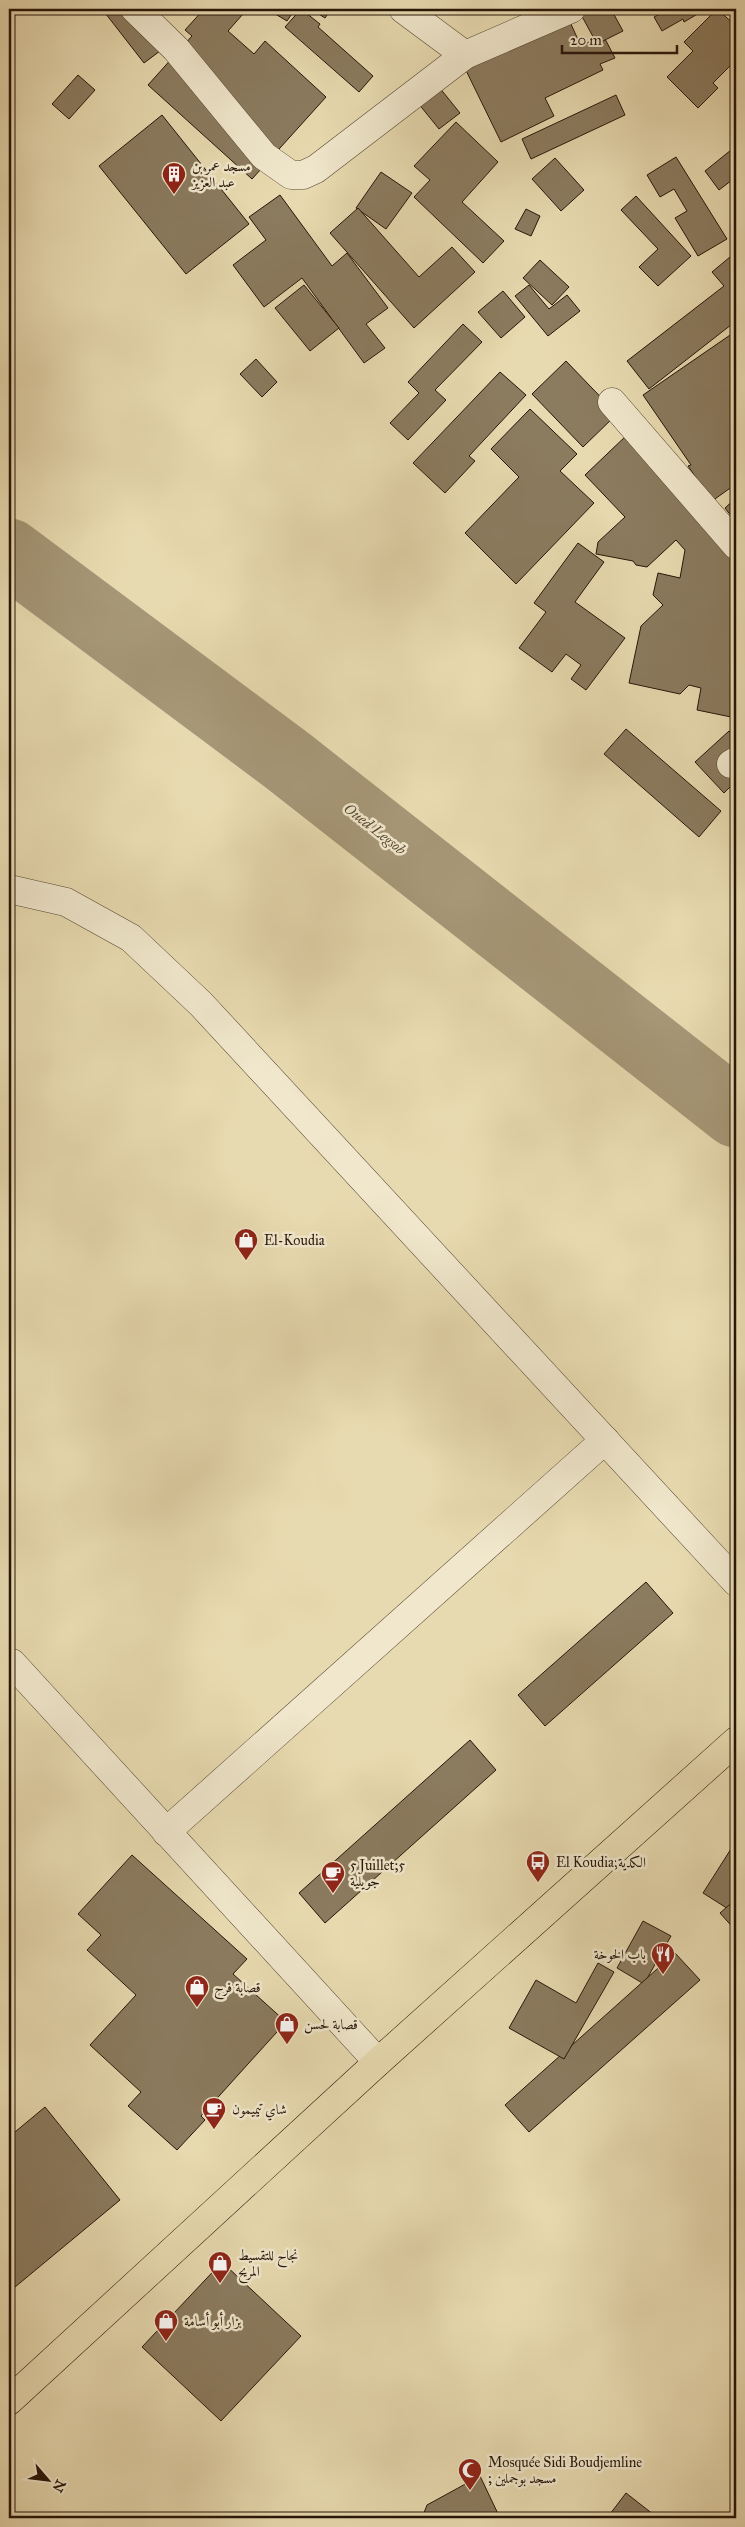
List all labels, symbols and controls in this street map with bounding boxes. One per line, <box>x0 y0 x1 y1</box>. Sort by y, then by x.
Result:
scale bar <box>562 22 678 54</box>
text: 20 m <box>570 31 602 49</box>
place label: مسجد عمر بن عبد العزيز <box>190 158 251 191</box>
building icon: مسجد عمر بن عبد العزيز <box>161 161 187 195</box>
water label: Oued Legsob <box>341 799 410 859</box>
shop icon: El-Koudia <box>233 1227 259 1261</box>
place label: El-Koudia <box>264 1232 325 1249</box>
bus stop icon: El Koudia;الكدية <box>525 1849 551 1883</box>
place label: El Koudia;الكدية <box>556 1854 646 1871</box>
place label: 5 Juillet;5 جويلية <box>350 1857 405 1890</box>
cafe icon: 5 Juillet;5 جويلية <box>320 1860 346 1894</box>
restaurant icon: باب الخوخة <box>650 1941 676 1975</box>
place label: باب الخوخة <box>594 1946 646 1963</box>
shop icon: قصابة فرح <box>184 1974 210 2008</box>
place label: قصابة فرح <box>214 1979 261 2000</box>
shop icon: قصابة لحسن <box>274 2011 300 2045</box>
place label: قصابة لحسن <box>304 2016 358 2034</box>
cafe icon: شاي تيميمون <box>201 2096 227 2130</box>
place label: شاي تيميمون <box>232 2101 287 2121</box>
place label: نجاح للتقسيط المريح <box>238 2247 298 2284</box>
shop icon: نجاح للتقسيط المريح <box>207 2250 233 2284</box>
shop icon: بزار أبو أسامة <box>153 2308 179 2342</box>
place label: بزار أبو أسامة <box>184 2311 242 2330</box>
north arrow <box>22 2454 72 2504</box>
place label: Mosquée Sidi Boudjemline ; مسجد بوجملين <box>488 2454 642 2487</box>
mosque icon: Mosquée Sidi Boudjemline ; مسجد بوجملين <box>457 2457 483 2491</box>
text: N <box>49 2477 69 2495</box>

